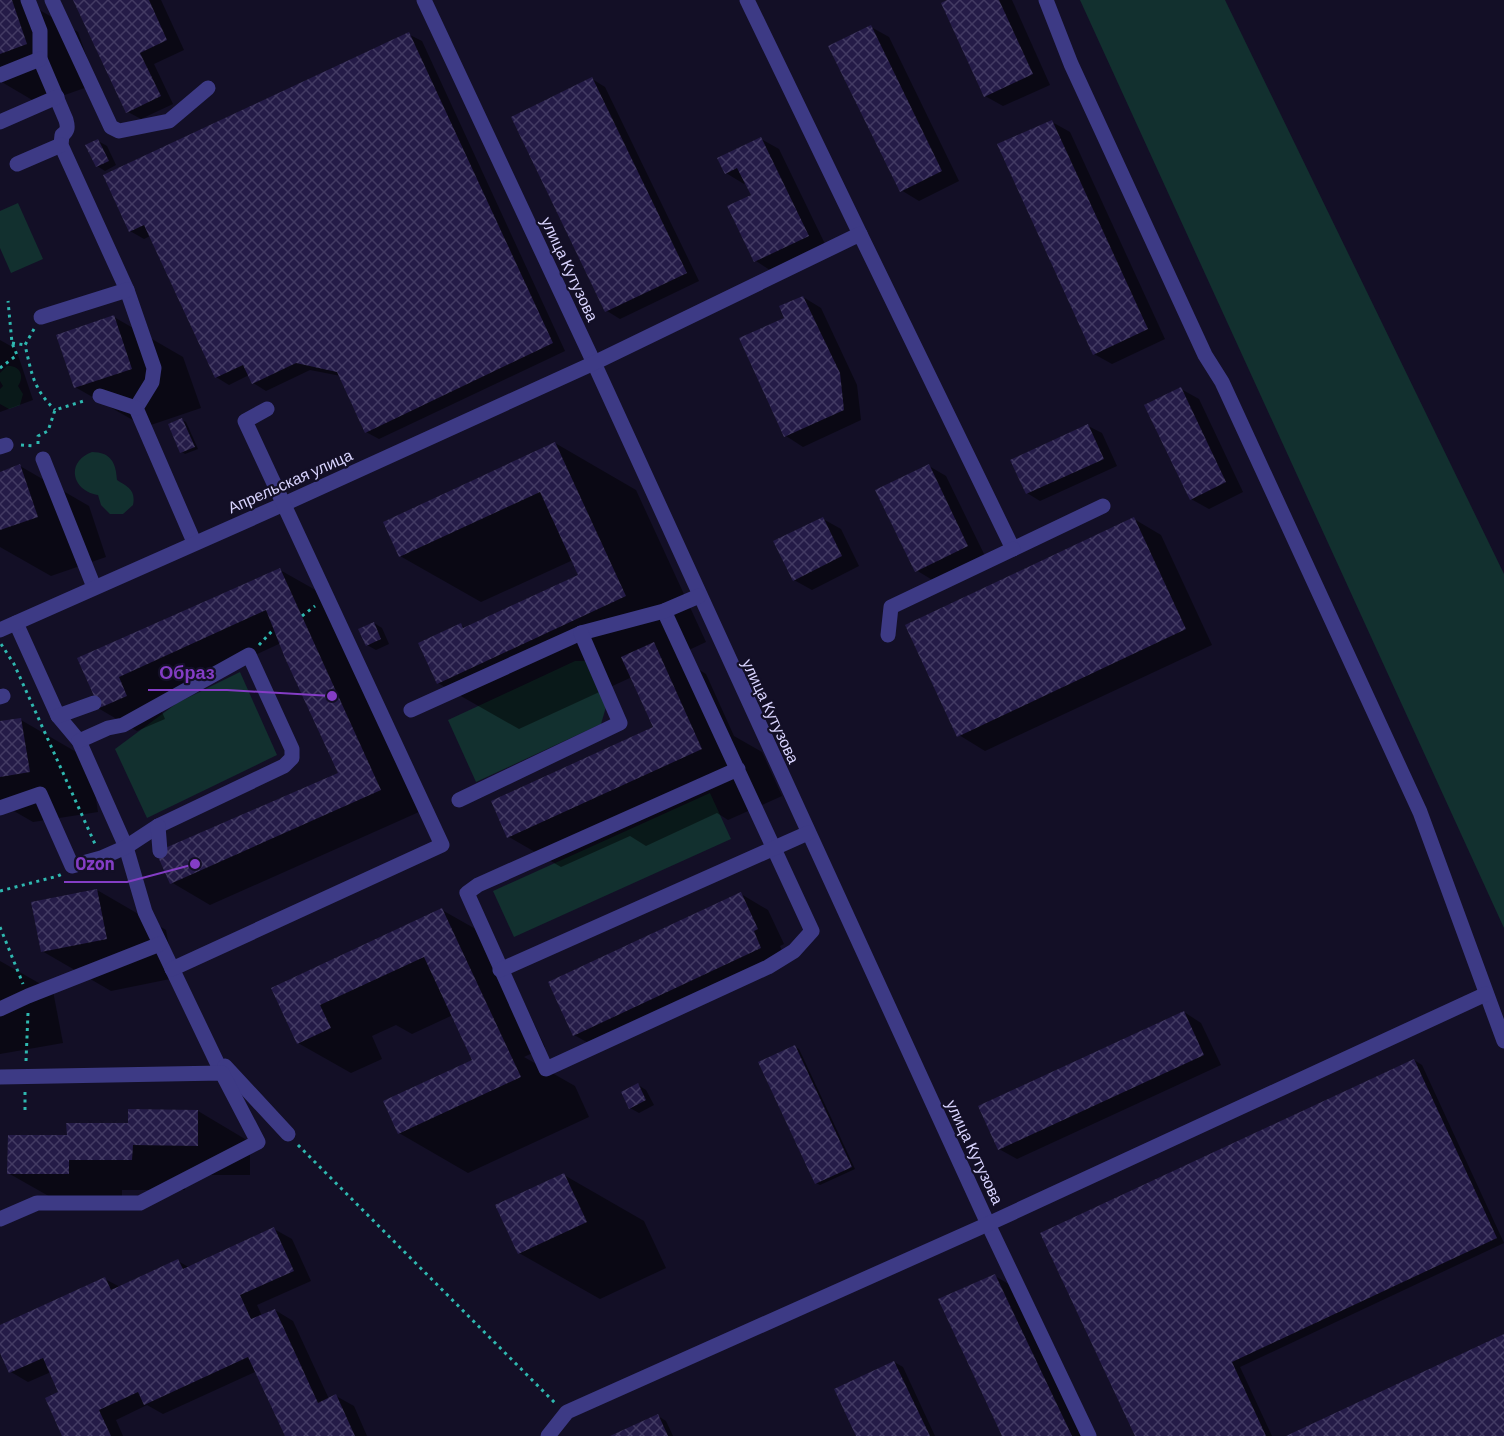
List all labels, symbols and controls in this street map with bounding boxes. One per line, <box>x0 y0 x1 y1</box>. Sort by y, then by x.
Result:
street label: улица Кутузова <box>538 213 603 324</box>
street label: Апрельская улица <box>225 444 355 517</box>
callout: Образ <box>148 654 227 690</box>
street label: улица Кутузова <box>739 655 804 766</box>
text: Образ <box>159 661 215 683</box>
callout: Ozon <box>64 846 127 882</box>
text: Ozon <box>75 852 115 874</box>
street label: улица Кутузова <box>943 1096 1008 1207</box>

